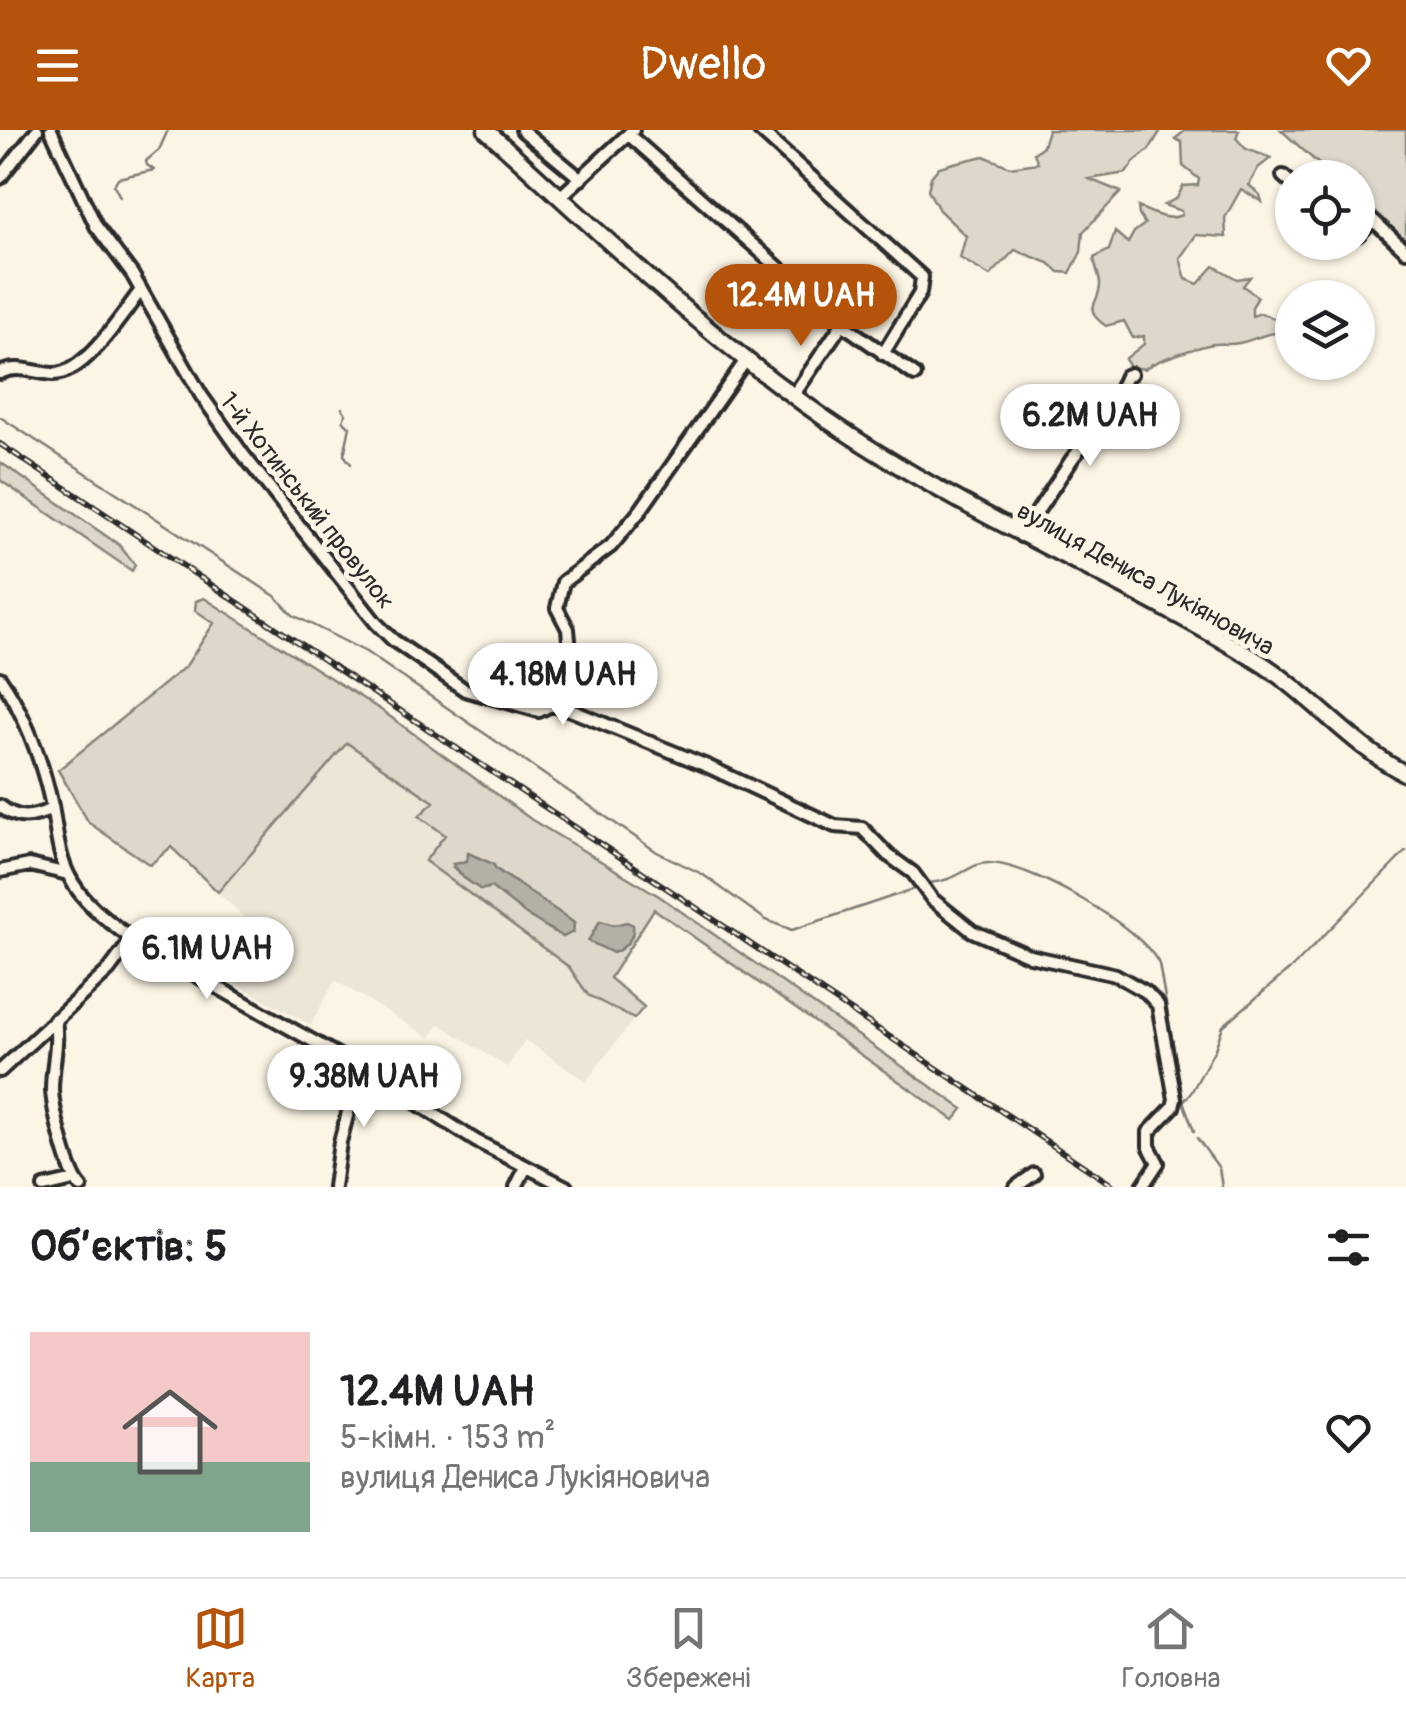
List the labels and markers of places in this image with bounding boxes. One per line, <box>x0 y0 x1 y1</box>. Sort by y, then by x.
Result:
pin: 12.4M UAH <box>687 264 915 349</box>
pin: 6.2M UAH <box>987 384 1193 469</box>
pin: 4.18M UAH <box>449 643 677 728</box>
pin: 6.1M UAH <box>104 917 310 1002</box>
pin: 9.38M UAH <box>250 1045 478 1130</box>

